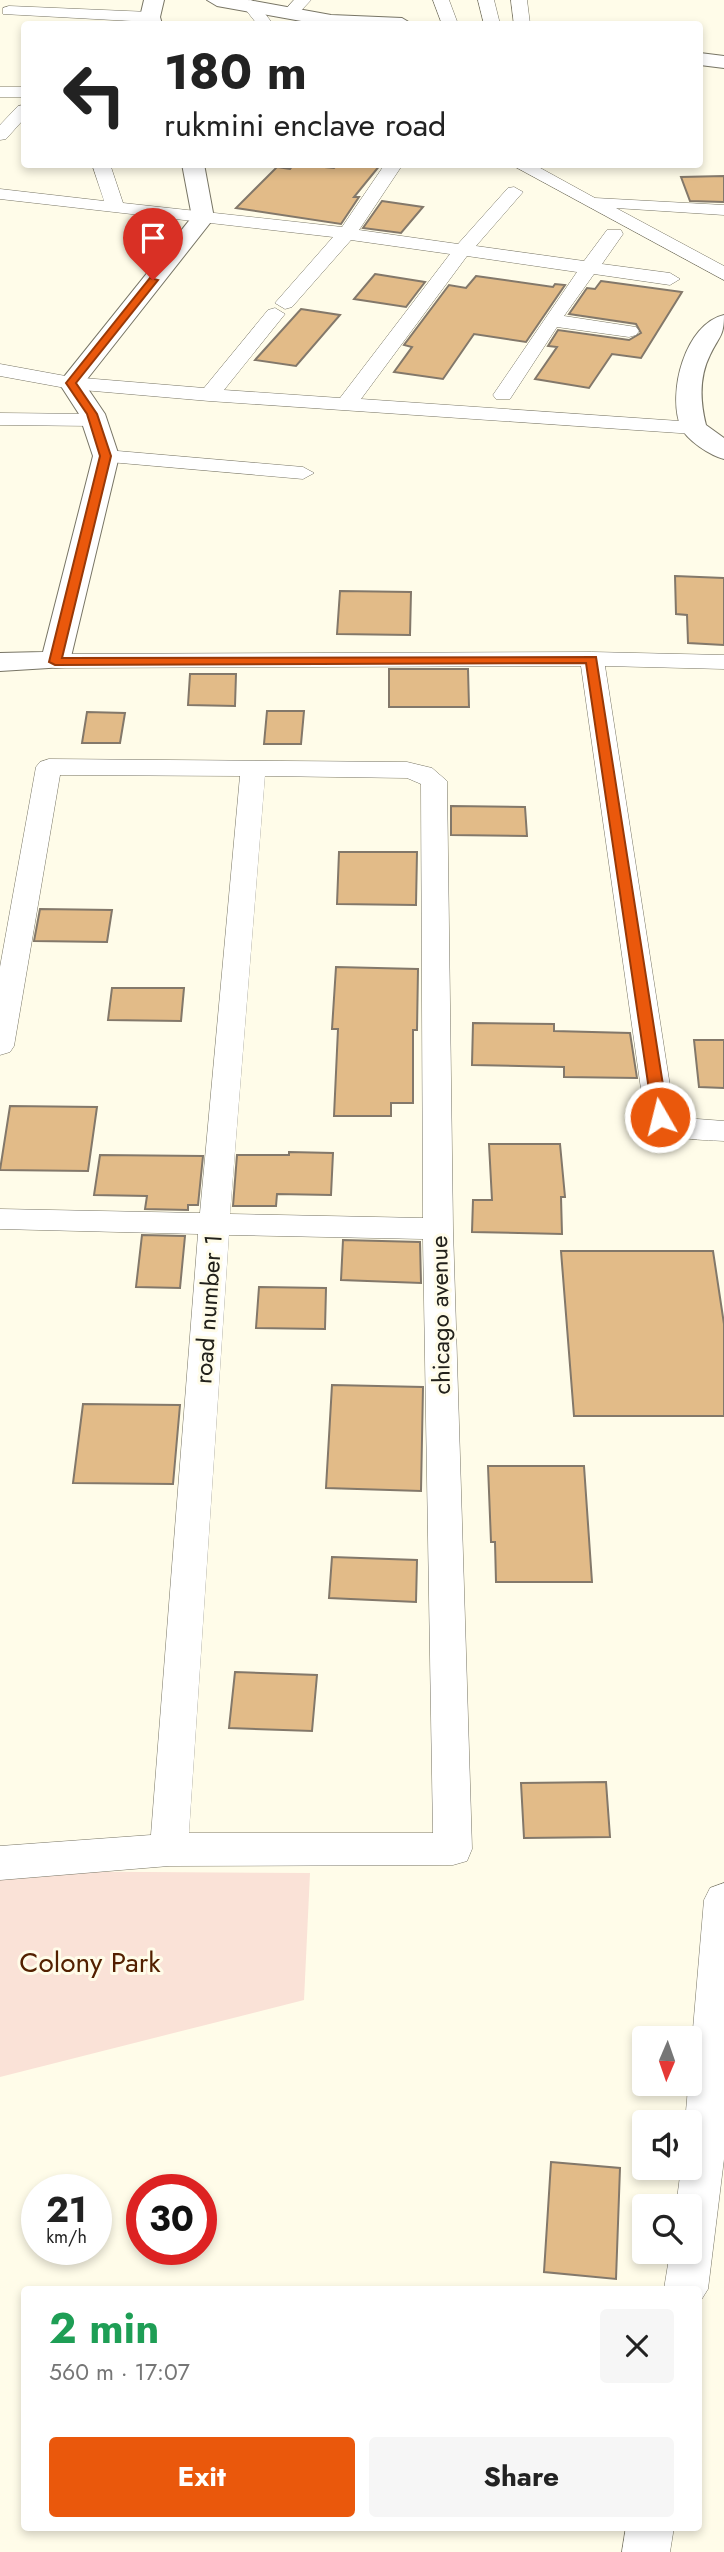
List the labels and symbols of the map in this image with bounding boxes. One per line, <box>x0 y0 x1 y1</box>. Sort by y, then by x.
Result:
pin <box>123 208 183 280</box>
position arrow <box>623 1080 697 1154</box>
street label: road number 1 <box>185 1233 231 1385</box>
street label: chicago avenue <box>421 1235 459 1395</box>
park label: Colony Park <box>19 1942 161 1983</box>
north arrow <box>632 2026 702 2096</box>
speed limit sign: 30 <box>126 2174 217 2265</box>

